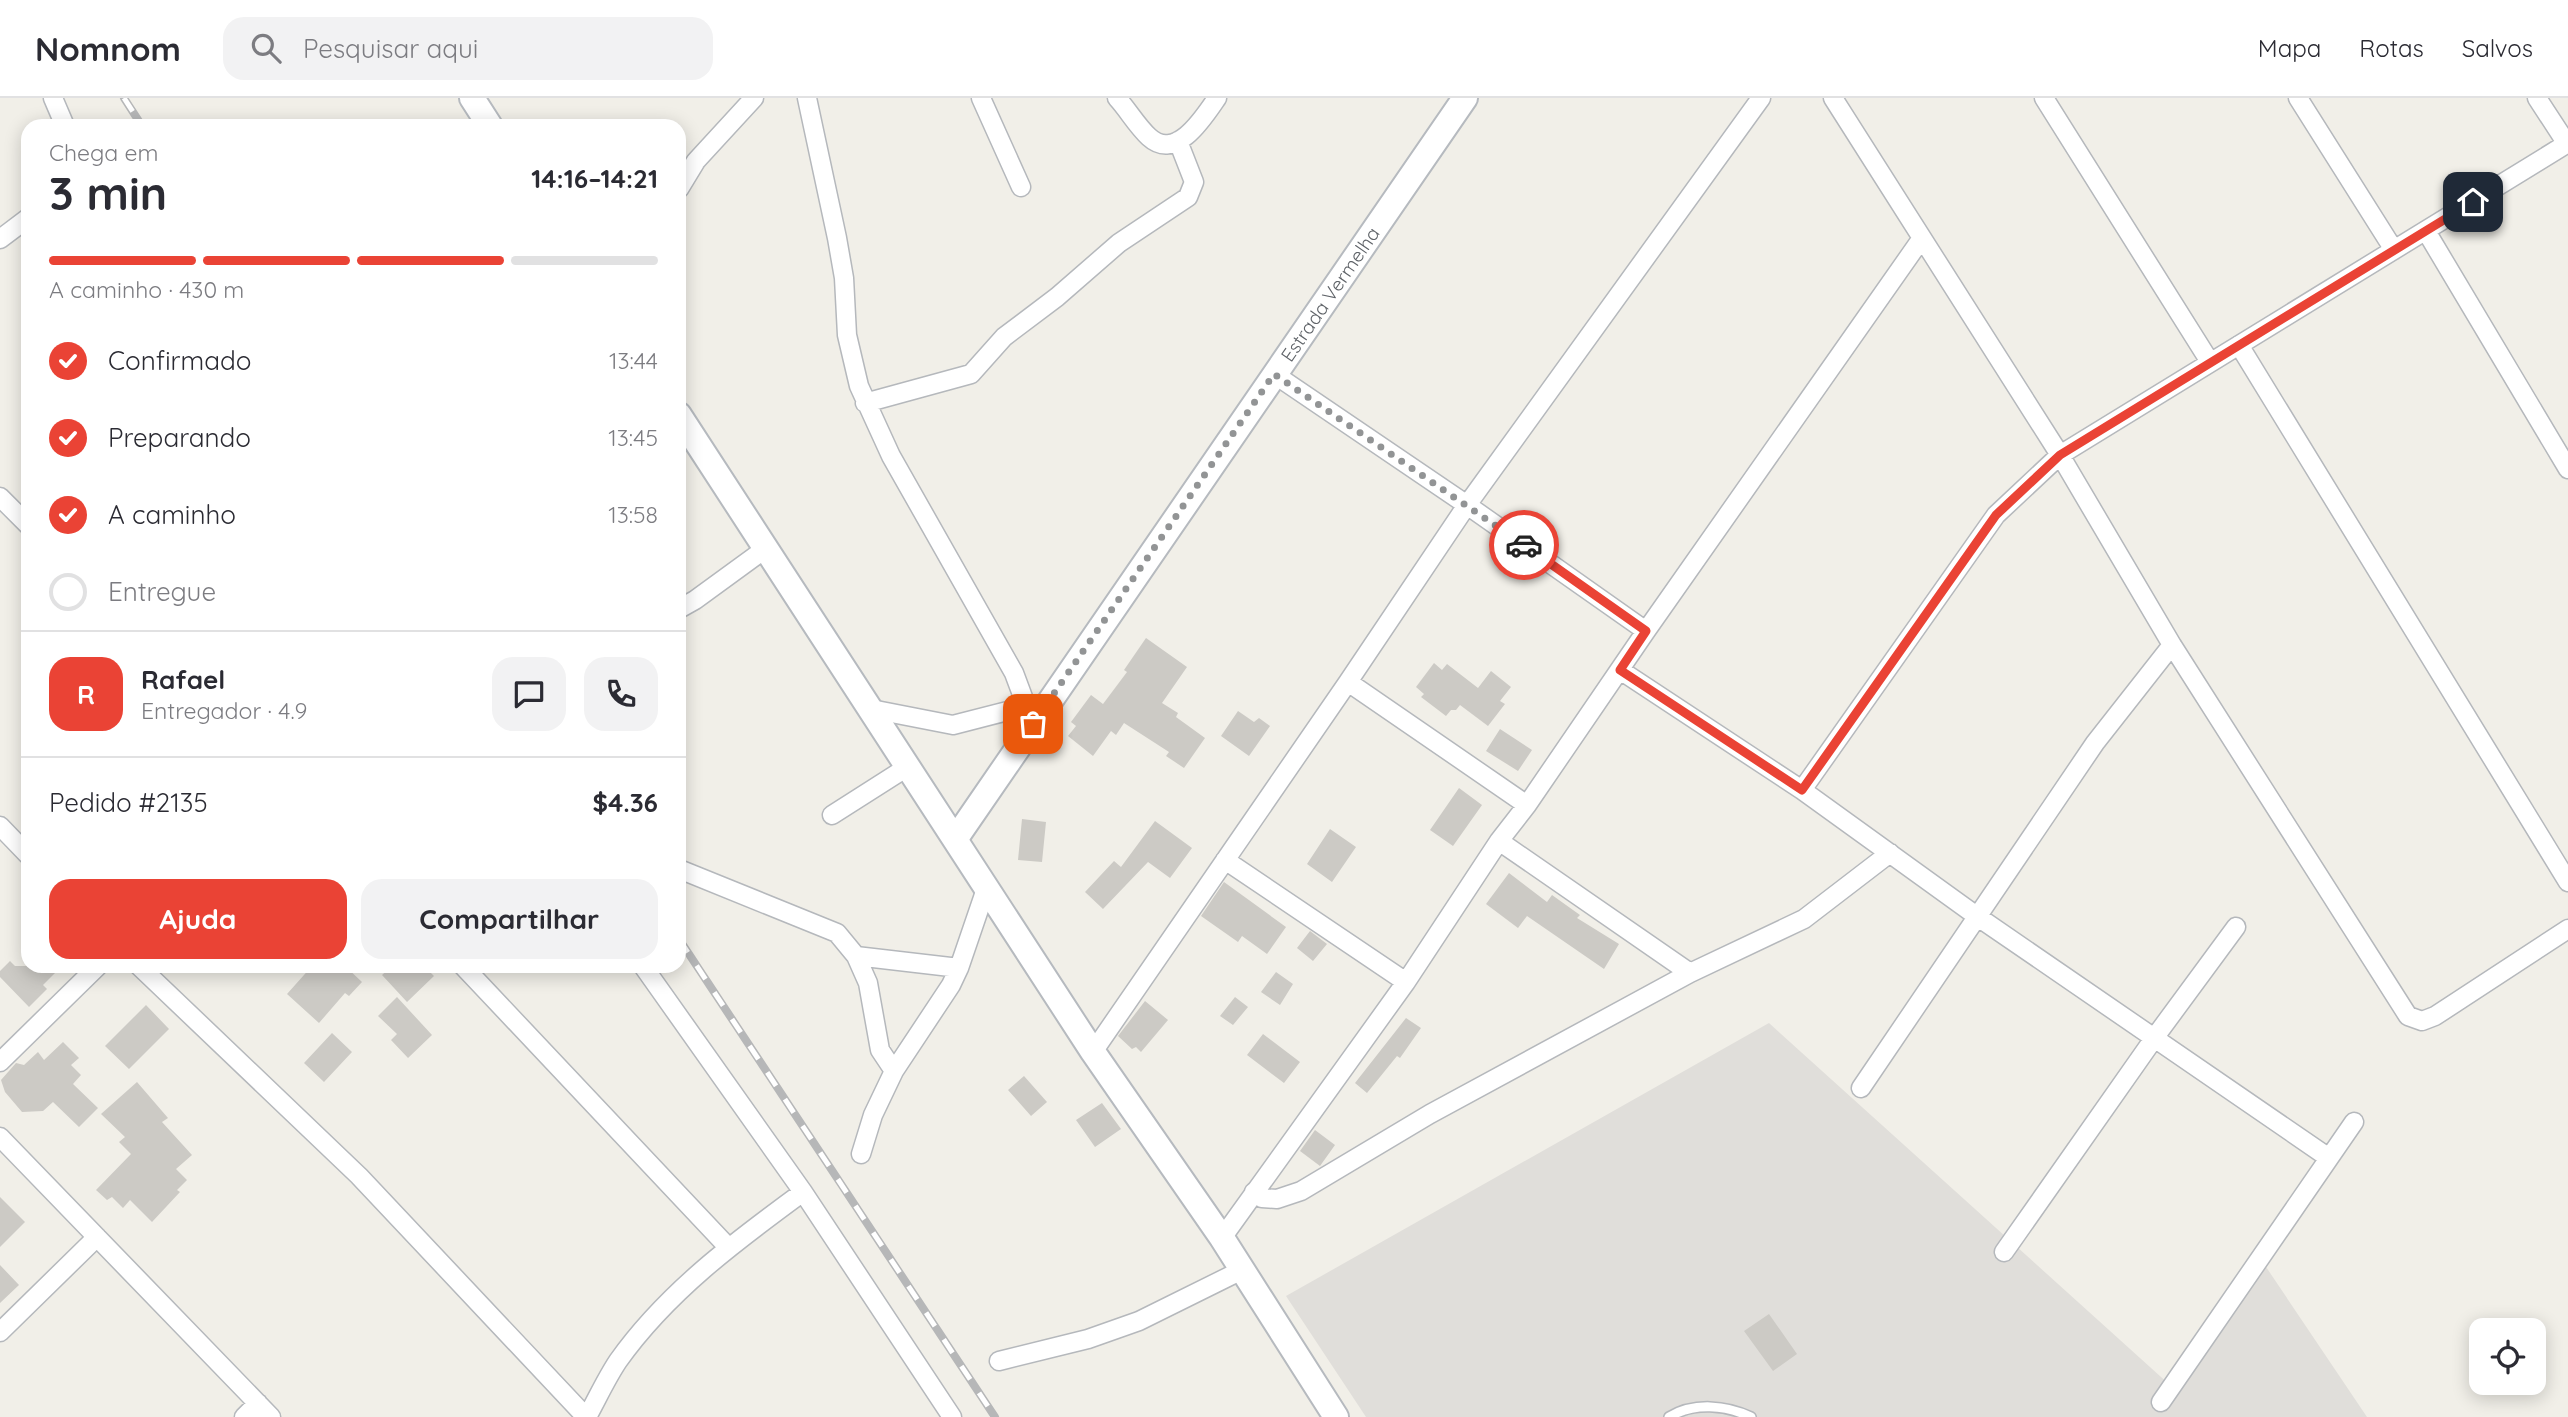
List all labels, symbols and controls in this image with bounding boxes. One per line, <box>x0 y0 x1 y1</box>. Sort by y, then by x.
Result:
search box <box>223 17 713 80</box>
text: Nomnom <box>35 28 181 69</box>
icon: search <box>247 29 285 67</box>
text: Pesquisar aqui <box>303 32 478 65</box>
text: Mapa <box>2258 33 2321 63</box>
text: Rotas <box>2359 33 2424 63</box>
text: Salvos <box>2462 33 2533 63</box>
text: Chega em <box>49 138 158 167</box>
text: 14:16–14:21 <box>531 162 658 195</box>
text: 3 min <box>49 164 167 222</box>
pin <box>2443 172 2503 232</box>
icon: home <box>2454 183 2492 221</box>
street label: Estrada Vermelha <box>1275 222 1385 366</box>
text: A caminho · 430 m <box>49 275 244 304</box>
icon: check <box>49 342 87 380</box>
text: Confirmado <box>108 344 252 377</box>
text: 13:44 <box>609 346 658 375</box>
icon: check <box>49 419 87 457</box>
text: Preparando <box>108 421 251 454</box>
text: 13:45 <box>608 423 658 452</box>
icon: check <box>49 496 87 534</box>
text: A caminho <box>108 498 236 531</box>
text: 13:58 <box>608 500 658 529</box>
courier <box>1489 510 1559 580</box>
icon: car <box>1505 526 1543 564</box>
text: Entregue <box>108 575 216 608</box>
button: chat <box>492 657 566 731</box>
button: phone <box>584 657 658 731</box>
text: Rafael <box>141 663 225 696</box>
text: R <box>77 678 95 711</box>
pin <box>1003 694 1063 754</box>
text: Entregador · 4.9 <box>141 696 307 725</box>
icon: bag <box>1014 705 1052 743</box>
text: Pedido #2135 <box>49 786 208 819</box>
text: $4.36 <box>592 786 658 819</box>
button: Ajuda <box>49 879 347 959</box>
button: Compartilhar <box>361 879 658 959</box>
map controls <box>2469 1318 2546 1395</box>
button: locate <box>2469 1318 2546 1395</box>

